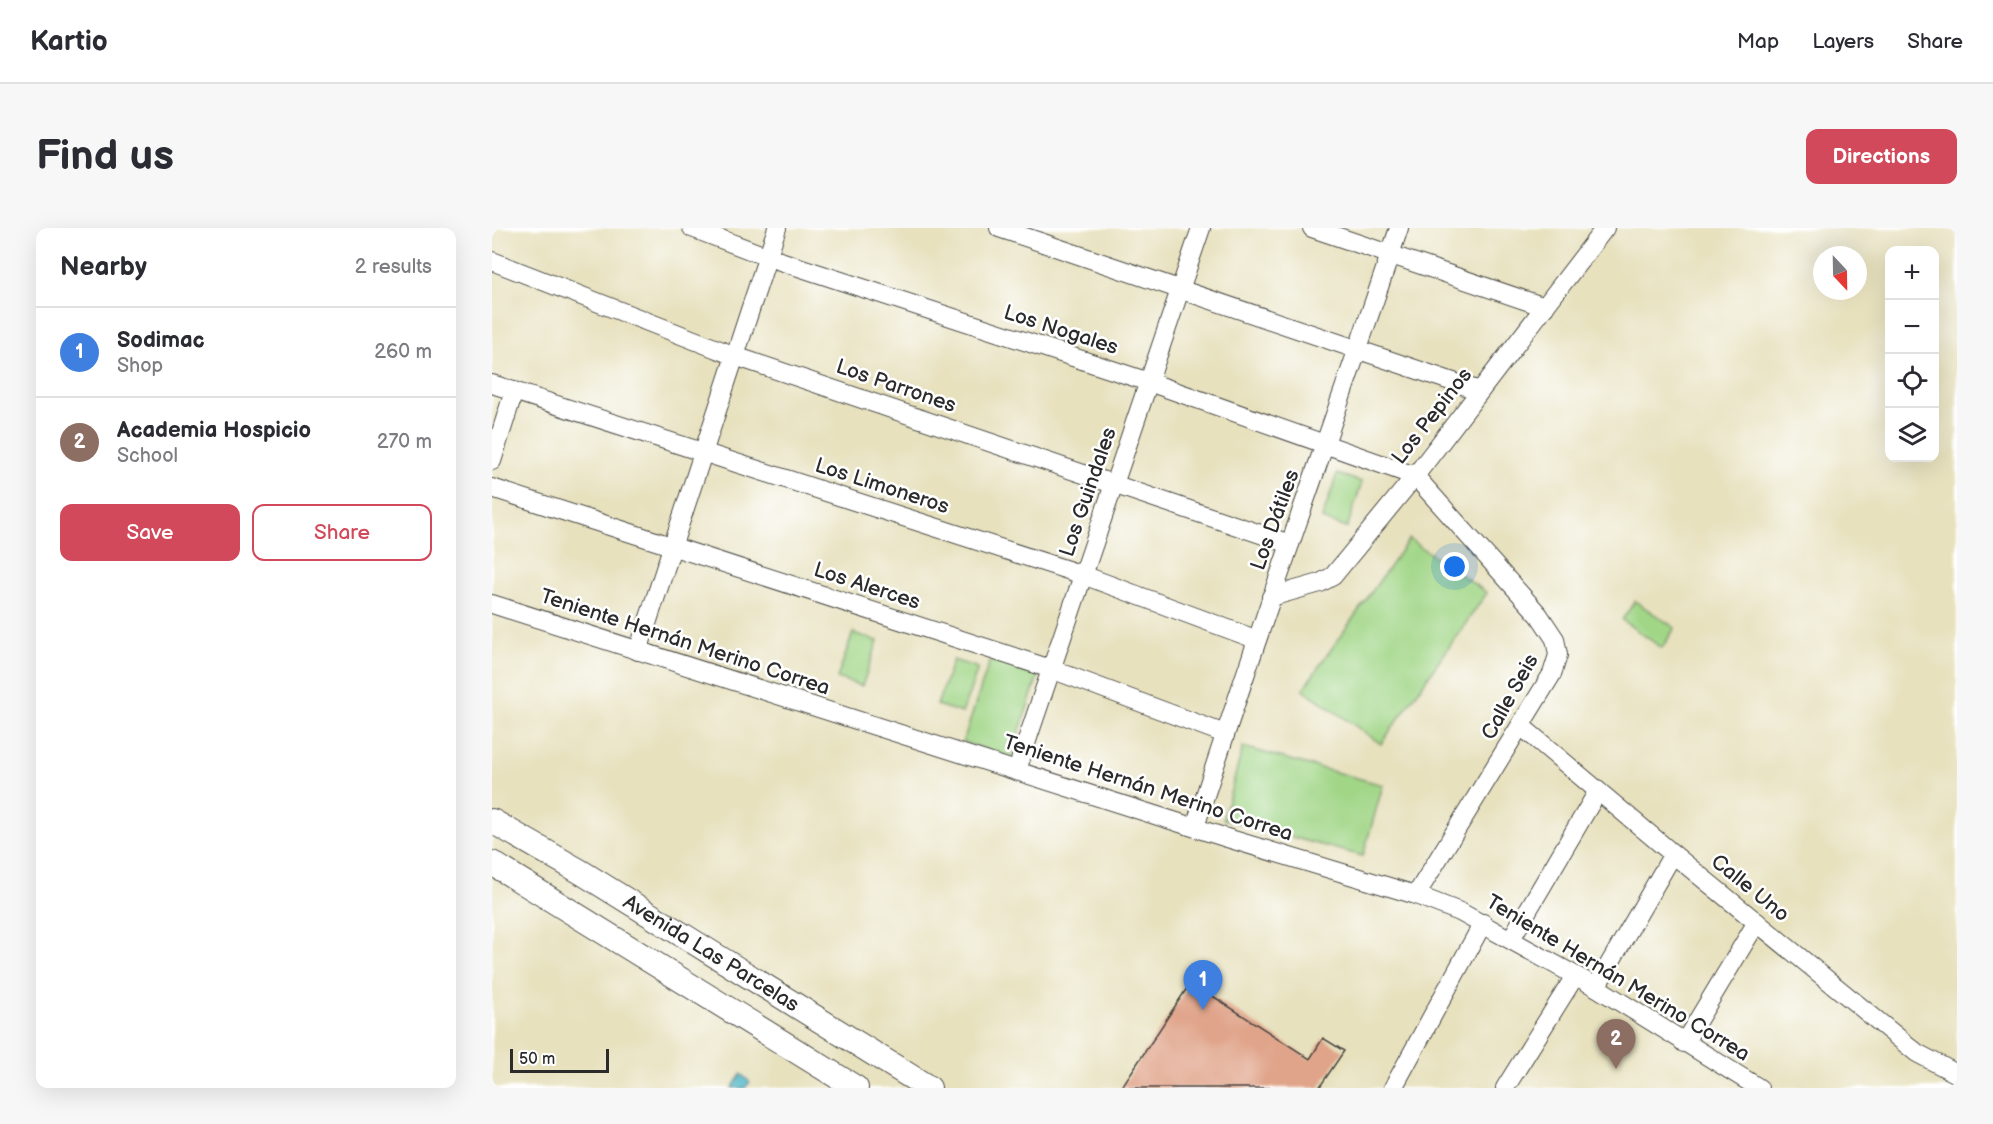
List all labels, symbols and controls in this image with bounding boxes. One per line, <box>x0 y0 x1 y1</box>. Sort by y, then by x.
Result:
text: Kartio <box>30 25 108 58</box>
text: Map <box>1737 29 1779 54</box>
text: Layers <box>1812 29 1874 54</box>
text: Share <box>1907 29 1963 54</box>
button: Directions <box>1806 129 1957 184</box>
text: Find us <box>36 131 174 182</box>
north arrow <box>1813 246 1867 300</box>
map controls <box>1885 246 1939 462</box>
button: + <box>1885 246 1939 300</box>
text: Nearby <box>60 252 147 283</box>
text: 2 results <box>355 255 432 279</box>
street label: Los Nogales <box>1001 300 1121 360</box>
button: − <box>1885 300 1939 354</box>
text: Sodimac <box>117 327 205 354</box>
text: 1 <box>75 340 84 364</box>
text: 260 m <box>374 340 432 364</box>
text: Shop <box>117 354 163 378</box>
street label: Los Parrones <box>833 354 959 418</box>
button: locate <box>1885 354 1939 408</box>
street label: Los Pepinos <box>1387 363 1477 469</box>
button: layers <box>1885 408 1939 462</box>
text: Academia Hospicio <box>117 417 311 444</box>
street label: Los Guindales <box>1054 424 1122 560</box>
text: 2 <box>74 430 85 454</box>
text: 270 m <box>377 430 432 454</box>
text: School <box>117 444 178 468</box>
street label: Los Limoneros <box>812 453 952 519</box>
street label: Los Dátiles <box>1245 466 1305 574</box>
button: Save <box>60 504 240 561</box>
button: Share <box>252 504 432 561</box>
your location <box>1440 552 1469 581</box>
street label: Los Alerces <box>811 557 923 615</box>
street label: Teniente Hernán Merino Correa <box>537 583 833 701</box>
street label: Calle Seis <box>1476 650 1544 744</box>
street label: Teniente Hernán Merino Correa <box>1000 729 1296 847</box>
street label: Calle Uno <box>1706 849 1794 927</box>
street label: Avenida Las Parcelas <box>619 889 804 1017</box>
street label: Teniente Hernán Merino Correa <box>1482 889 1754 1067</box>
pin: 1 <box>1184 960 1222 1010</box>
pin: 2 <box>1596 1020 1636 1069</box>
scale bar <box>510 1046 609 1074</box>
text: 50 m <box>519 1050 555 1069</box>

